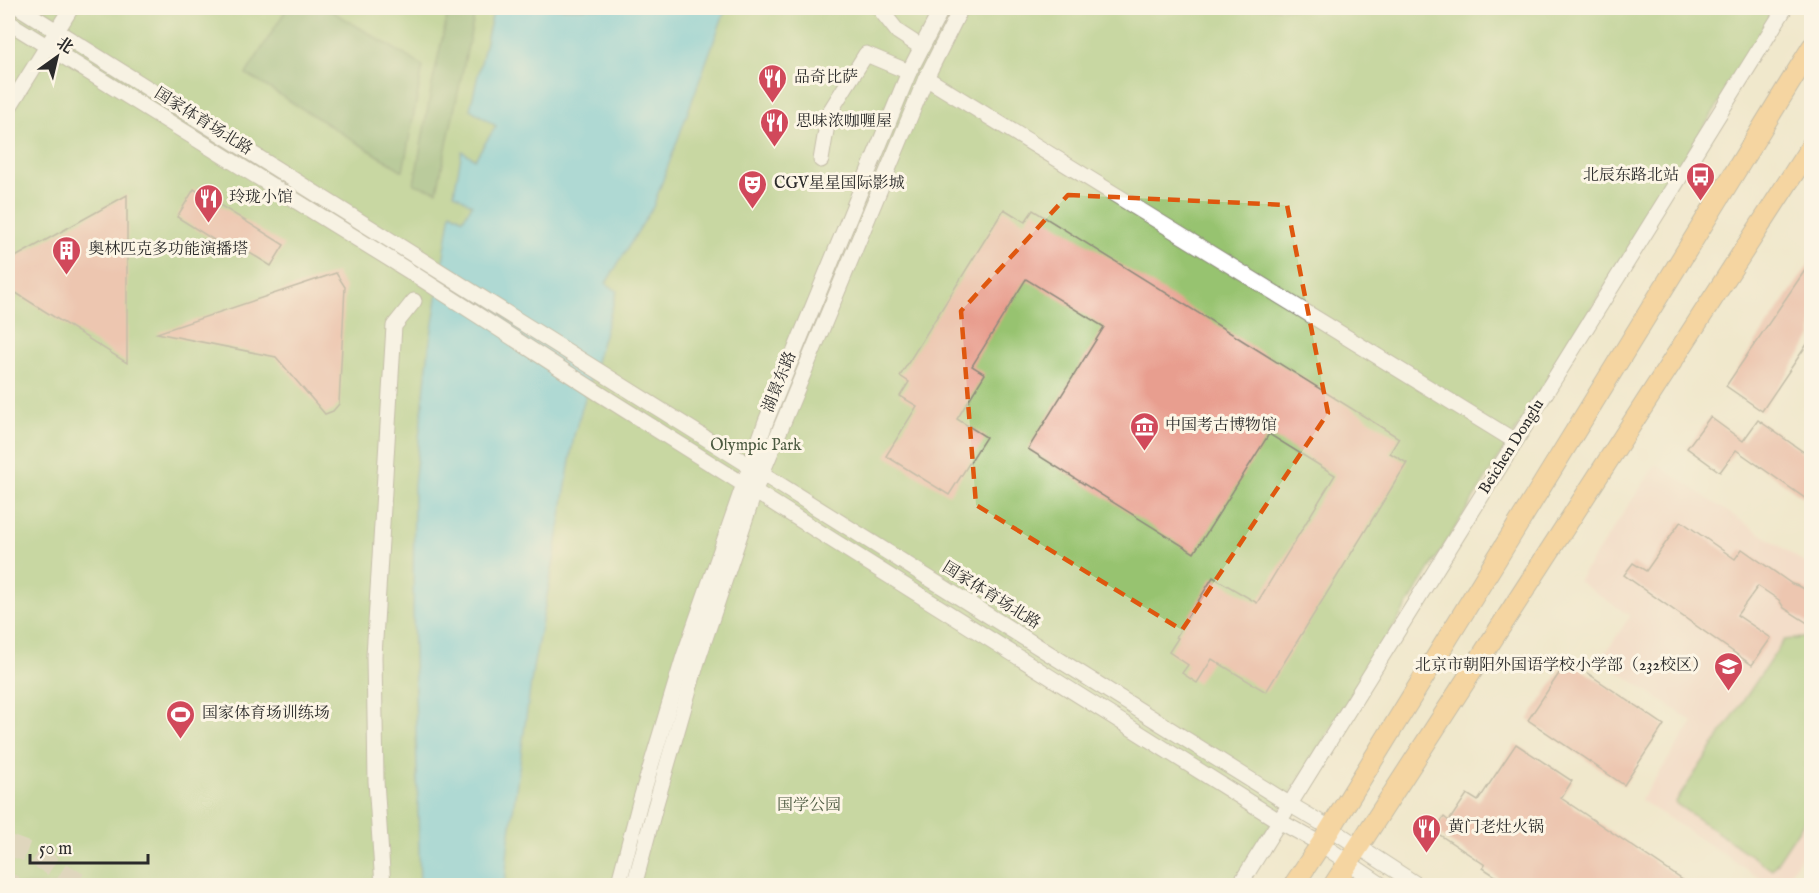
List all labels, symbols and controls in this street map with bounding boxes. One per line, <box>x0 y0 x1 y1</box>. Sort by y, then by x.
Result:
north arrow <box>27 27 87 87</box>
text: 北 <box>52 33 77 59</box>
restaurant icon: 品奇比萨 <box>757 62 789 104</box>
place label: 品奇比萨 <box>794 68 858 88</box>
street label: 国家体育场北路 <box>150 84 256 160</box>
restaurant icon: 思味浓咖喱屋 <box>759 106 791 148</box>
place label: 思味浓咖喱屋 <box>796 112 892 132</box>
bus stop icon: 北辰东路北站 <box>1684 160 1716 202</box>
place label: 北辰东路北站 <box>1583 166 1679 186</box>
theatre icon: CGV星星国际影城 <box>737 168 769 210</box>
place label: CGV星星国际影城 <box>774 174 905 194</box>
restaurant icon: 玲珑小馆 <box>192 182 224 224</box>
place label: 玲珑小馆 <box>229 188 293 208</box>
building icon: 奥林匹克多功能演播塔 <box>51 234 83 276</box>
place label: 奥林匹克多功能演播塔 <box>88 240 248 260</box>
street label: 湖景东路 <box>759 349 801 415</box>
street label: Beichen Donglu <box>1475 396 1549 498</box>
museum icon: 中国考古博物馆 <box>1128 410 1160 452</box>
place label: 中国考古博物馆 <box>1165 416 1277 436</box>
park label: Olympic Park <box>710 436 802 456</box>
street label: 国家体育场北路 <box>938 558 1044 634</box>
school or university icon: 北京市朝阳外国语学校小学部（232校区） <box>1713 650 1745 692</box>
place label: 北京市朝阳外国语学校小学部（232校区） <box>1415 656 1708 676</box>
sports icon: 国家体育场训练场 <box>165 698 197 740</box>
place label: 国家体育场训练场 <box>202 704 330 724</box>
park label: 国学公园 <box>777 796 841 816</box>
restaurant icon: 黄门老灶火锅 <box>1411 812 1443 854</box>
place label: 黄门老灶火锅 <box>1448 818 1544 838</box>
scale bar <box>30 827 148 865</box>
text: 50 m <box>39 838 72 861</box>

